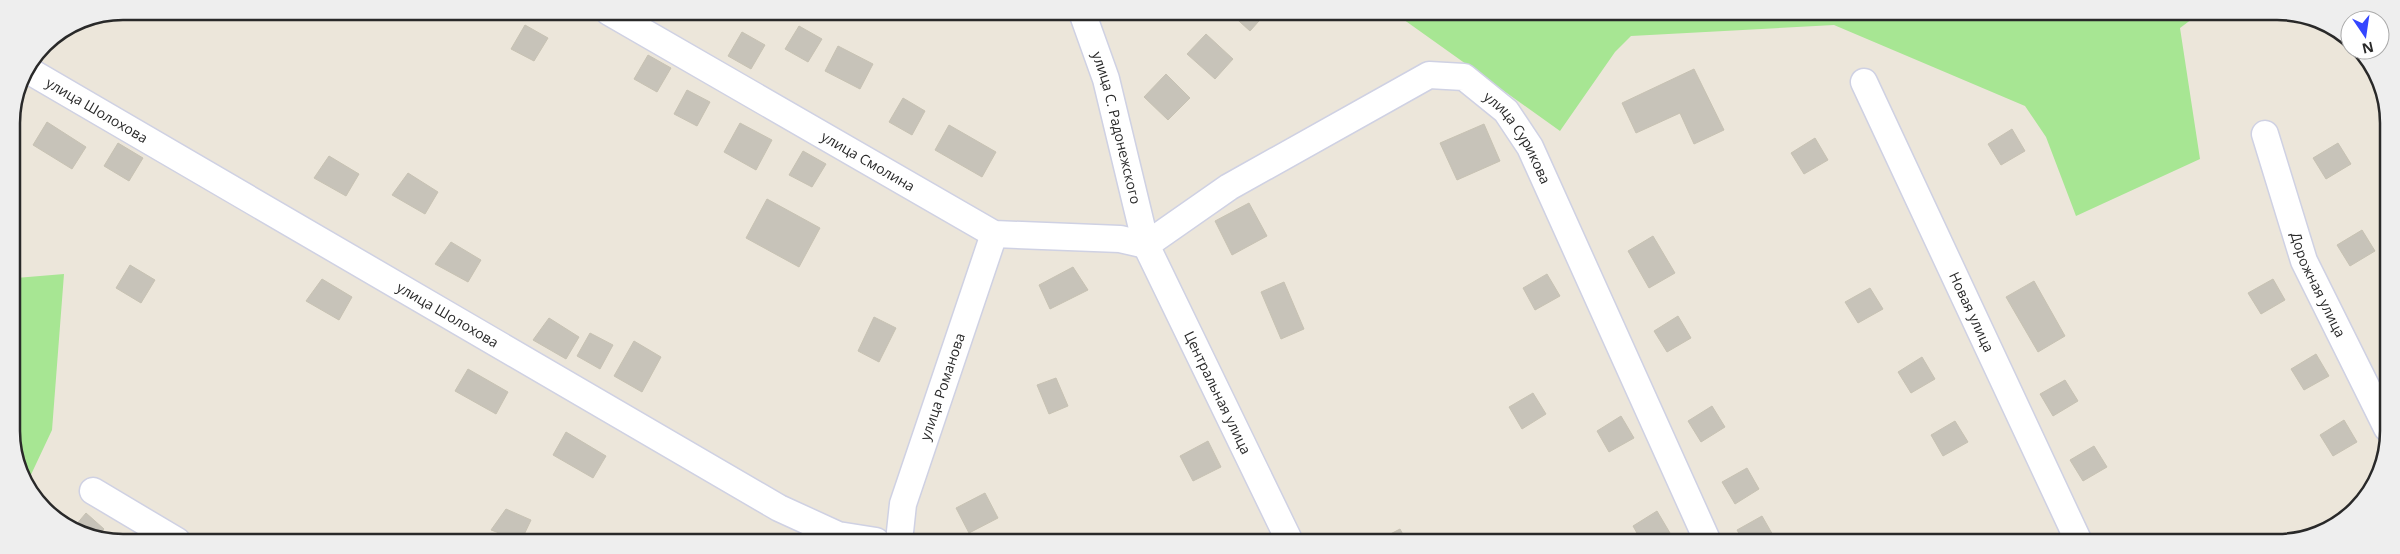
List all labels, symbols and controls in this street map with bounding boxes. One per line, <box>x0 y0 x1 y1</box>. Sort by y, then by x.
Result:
north arrow <box>2340 10 2390 60</box>
text: N <box>2360 38 2376 59</box>
street label: улица С. Радонежского <box>1088 49 1146 206</box>
street label: улица Шолохова <box>43 73 152 147</box>
street label: улица Сурикова <box>1480 87 1555 187</box>
street label: улица Смолина <box>818 126 919 195</box>
street label: Дорожная улица <box>2287 230 2350 340</box>
street label: Новая улица <box>1945 269 1999 355</box>
street label: улица Шолохова <box>393 277 502 352</box>
street label: Центральная улица <box>1180 328 1256 457</box>
street label: улица Романова <box>915 330 969 443</box>

